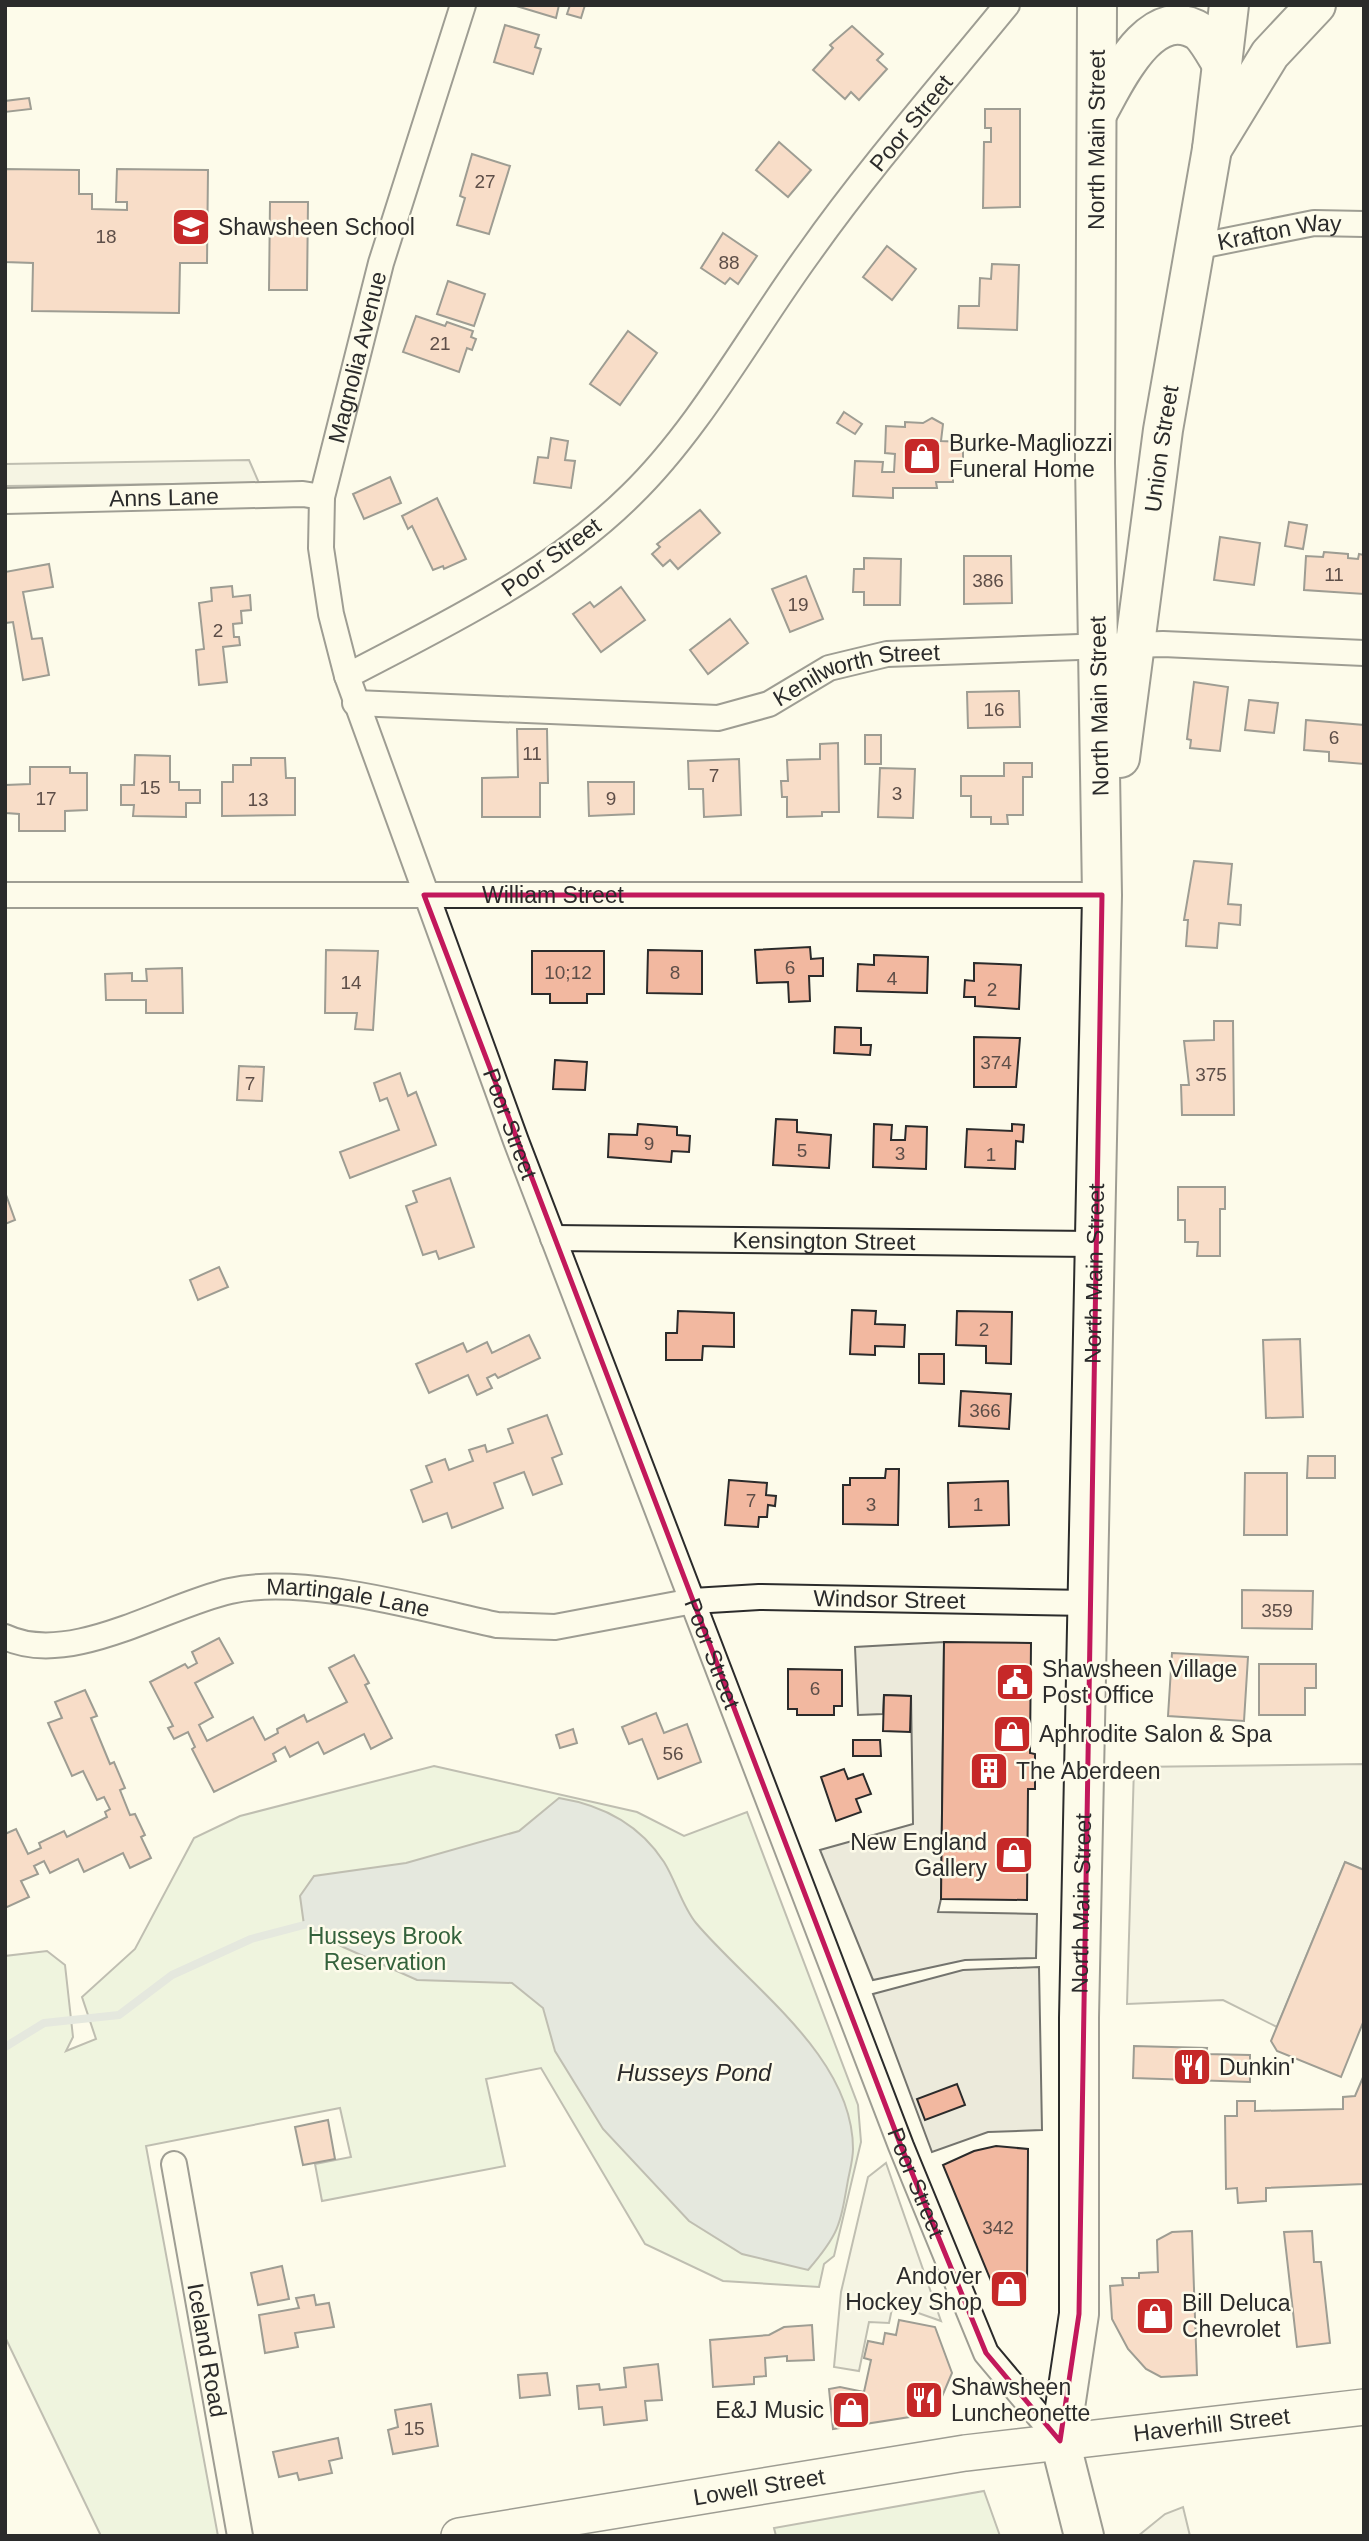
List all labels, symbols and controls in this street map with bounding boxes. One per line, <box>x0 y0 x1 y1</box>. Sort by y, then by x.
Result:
street label: North Main Street <box>1083 49 1110 230</box>
street label: Poor Street <box>864 69 958 176</box>
house number: 27 <box>474 171 496 192</box>
school or university icon: Shawsheen School <box>170 206 212 248</box>
street label: Krafton Way <box>1215 209 1342 255</box>
place label: Shawsheen School <box>218 214 415 240</box>
house number: 18 <box>95 226 117 247</box>
house number: 88 <box>718 252 740 273</box>
street label: Magnolia Avenue <box>323 269 391 446</box>
house number: 21 <box>429 333 451 354</box>
street label: Union Street <box>1139 383 1184 514</box>
place label: Burke-Magliozzi Funeral Home <box>949 430 1113 482</box>
shop icon: Burke-Magliozzi Funeral Home <box>901 435 943 477</box>
street label: Anns Lane <box>109 483 219 512</box>
street label: Poor Street <box>496 512 606 602</box>
house number: 11 <box>1324 564 1344 585</box>
house number: 386 <box>972 570 1004 591</box>
house number: 19 <box>787 594 809 615</box>
street label: North Main Street <box>1084 615 1114 796</box>
house number: 2 <box>213 620 223 641</box>
street label: Kenilworth Street <box>768 639 941 711</box>
house number: 16 <box>983 699 1005 720</box>
house number: 6 <box>1329 727 1339 748</box>
house number: 11 <box>522 743 542 764</box>
house number: 7 <box>709 765 719 786</box>
house number: 15 <box>139 777 161 798</box>
house number: 3 <box>892 783 902 804</box>
house number: 17 <box>35 788 57 809</box>
house number: 9 <box>606 788 616 809</box>
house number: 13 <box>247 789 269 810</box>
street label: William Street <box>482 882 625 908</box>
house number: 6 <box>785 957 795 978</box>
house number: 10;12 <box>544 962 592 983</box>
house number: 8 <box>670 962 680 983</box>
house number: 4 <box>887 968 898 989</box>
house number: 14 <box>340 972 362 993</box>
house number: 2 <box>987 979 997 1000</box>
house number: 374 <box>980 1052 1012 1073</box>
house number: 375 <box>1195 1064 1227 1085</box>
street label: Poor Street <box>478 1065 543 1184</box>
house number: 7 <box>245 1073 255 1094</box>
house number: 9 <box>644 1133 654 1154</box>
house number: 5 <box>797 1140 807 1161</box>
house number: 3 <box>895 1143 905 1164</box>
house number: 1 <box>986 1144 996 1165</box>
street label: North Main Street <box>1079 1183 1109 1364</box>
street label: Kensington Street <box>732 1227 916 1255</box>
house number: 2 <box>979 1319 989 1340</box>
house number: 366 <box>969 1400 1001 1421</box>
house number: 7 <box>746 1490 756 1511</box>
house number: 3 <box>866 1494 876 1515</box>
house number: 1 <box>973 1494 983 1515</box>
street label: Martingale Lane <box>266 1573 432 1622</box>
street label: Windsor Street <box>813 1585 966 1614</box>
street label: Poor Street <box>679 1594 745 1713</box>
house number: 359 <box>1261 1600 1293 1621</box>
place label: Shawsheen Village Post Office <box>1042 1656 1237 1708</box>
public building icon: Shawsheen Village Post Office <box>994 1661 1036 1703</box>
house number: 6 <box>810 1678 820 1699</box>
shop icon: Aphrodite Salon & Spa <box>991 1713 1033 1755</box>
place label: Aphrodite Salon & Spa <box>1039 1721 1272 1747</box>
house number: 56 <box>662 1743 684 1764</box>
building icon: The Aberdeen <box>968 1750 1010 1792</box>
place label: The Aberdeen <box>1016 1758 1161 1784</box>
street label: North Main Street <box>1067 1812 1096 1994</box>
place label: New England Gallery <box>850 1829 987 1881</box>
shop icon: New England Gallery <box>993 1834 1035 1876</box>
park label: Husseys Brook Reservation <box>308 1923 463 1975</box>
restaurant icon: Dunkin' <box>1171 2046 1213 2088</box>
place label: Dunkin' <box>1219 2054 1295 2080</box>
water label: Husseys Pond <box>617 2059 772 2086</box>
street label: Poor Street <box>882 2124 950 2242</box>
house number: 342 <box>982 2217 1014 2238</box>
place label: Andover Hockey Shop <box>845 2263 982 2315</box>
shop icon: Andover Hockey Shop <box>988 2268 1030 2310</box>
street label: Iceland Road <box>182 2281 232 2419</box>
place label: Bill Deluca Chevrolet <box>1182 2290 1291 2342</box>
shop icon: Bill Deluca Chevrolet <box>1134 2295 1176 2337</box>
place label: Shawsheen Luncheonette <box>951 2374 1090 2426</box>
restaurant icon: Shawsheen Luncheonette <box>903 2379 945 2421</box>
shop icon: E&J Music <box>830 2389 872 2431</box>
place label: E&J Music <box>715 2397 824 2423</box>
street label: Haverhill Street <box>1132 2403 1292 2446</box>
house number: 15 <box>403 2418 425 2439</box>
street label: Lowell Street <box>691 2463 827 2510</box>

